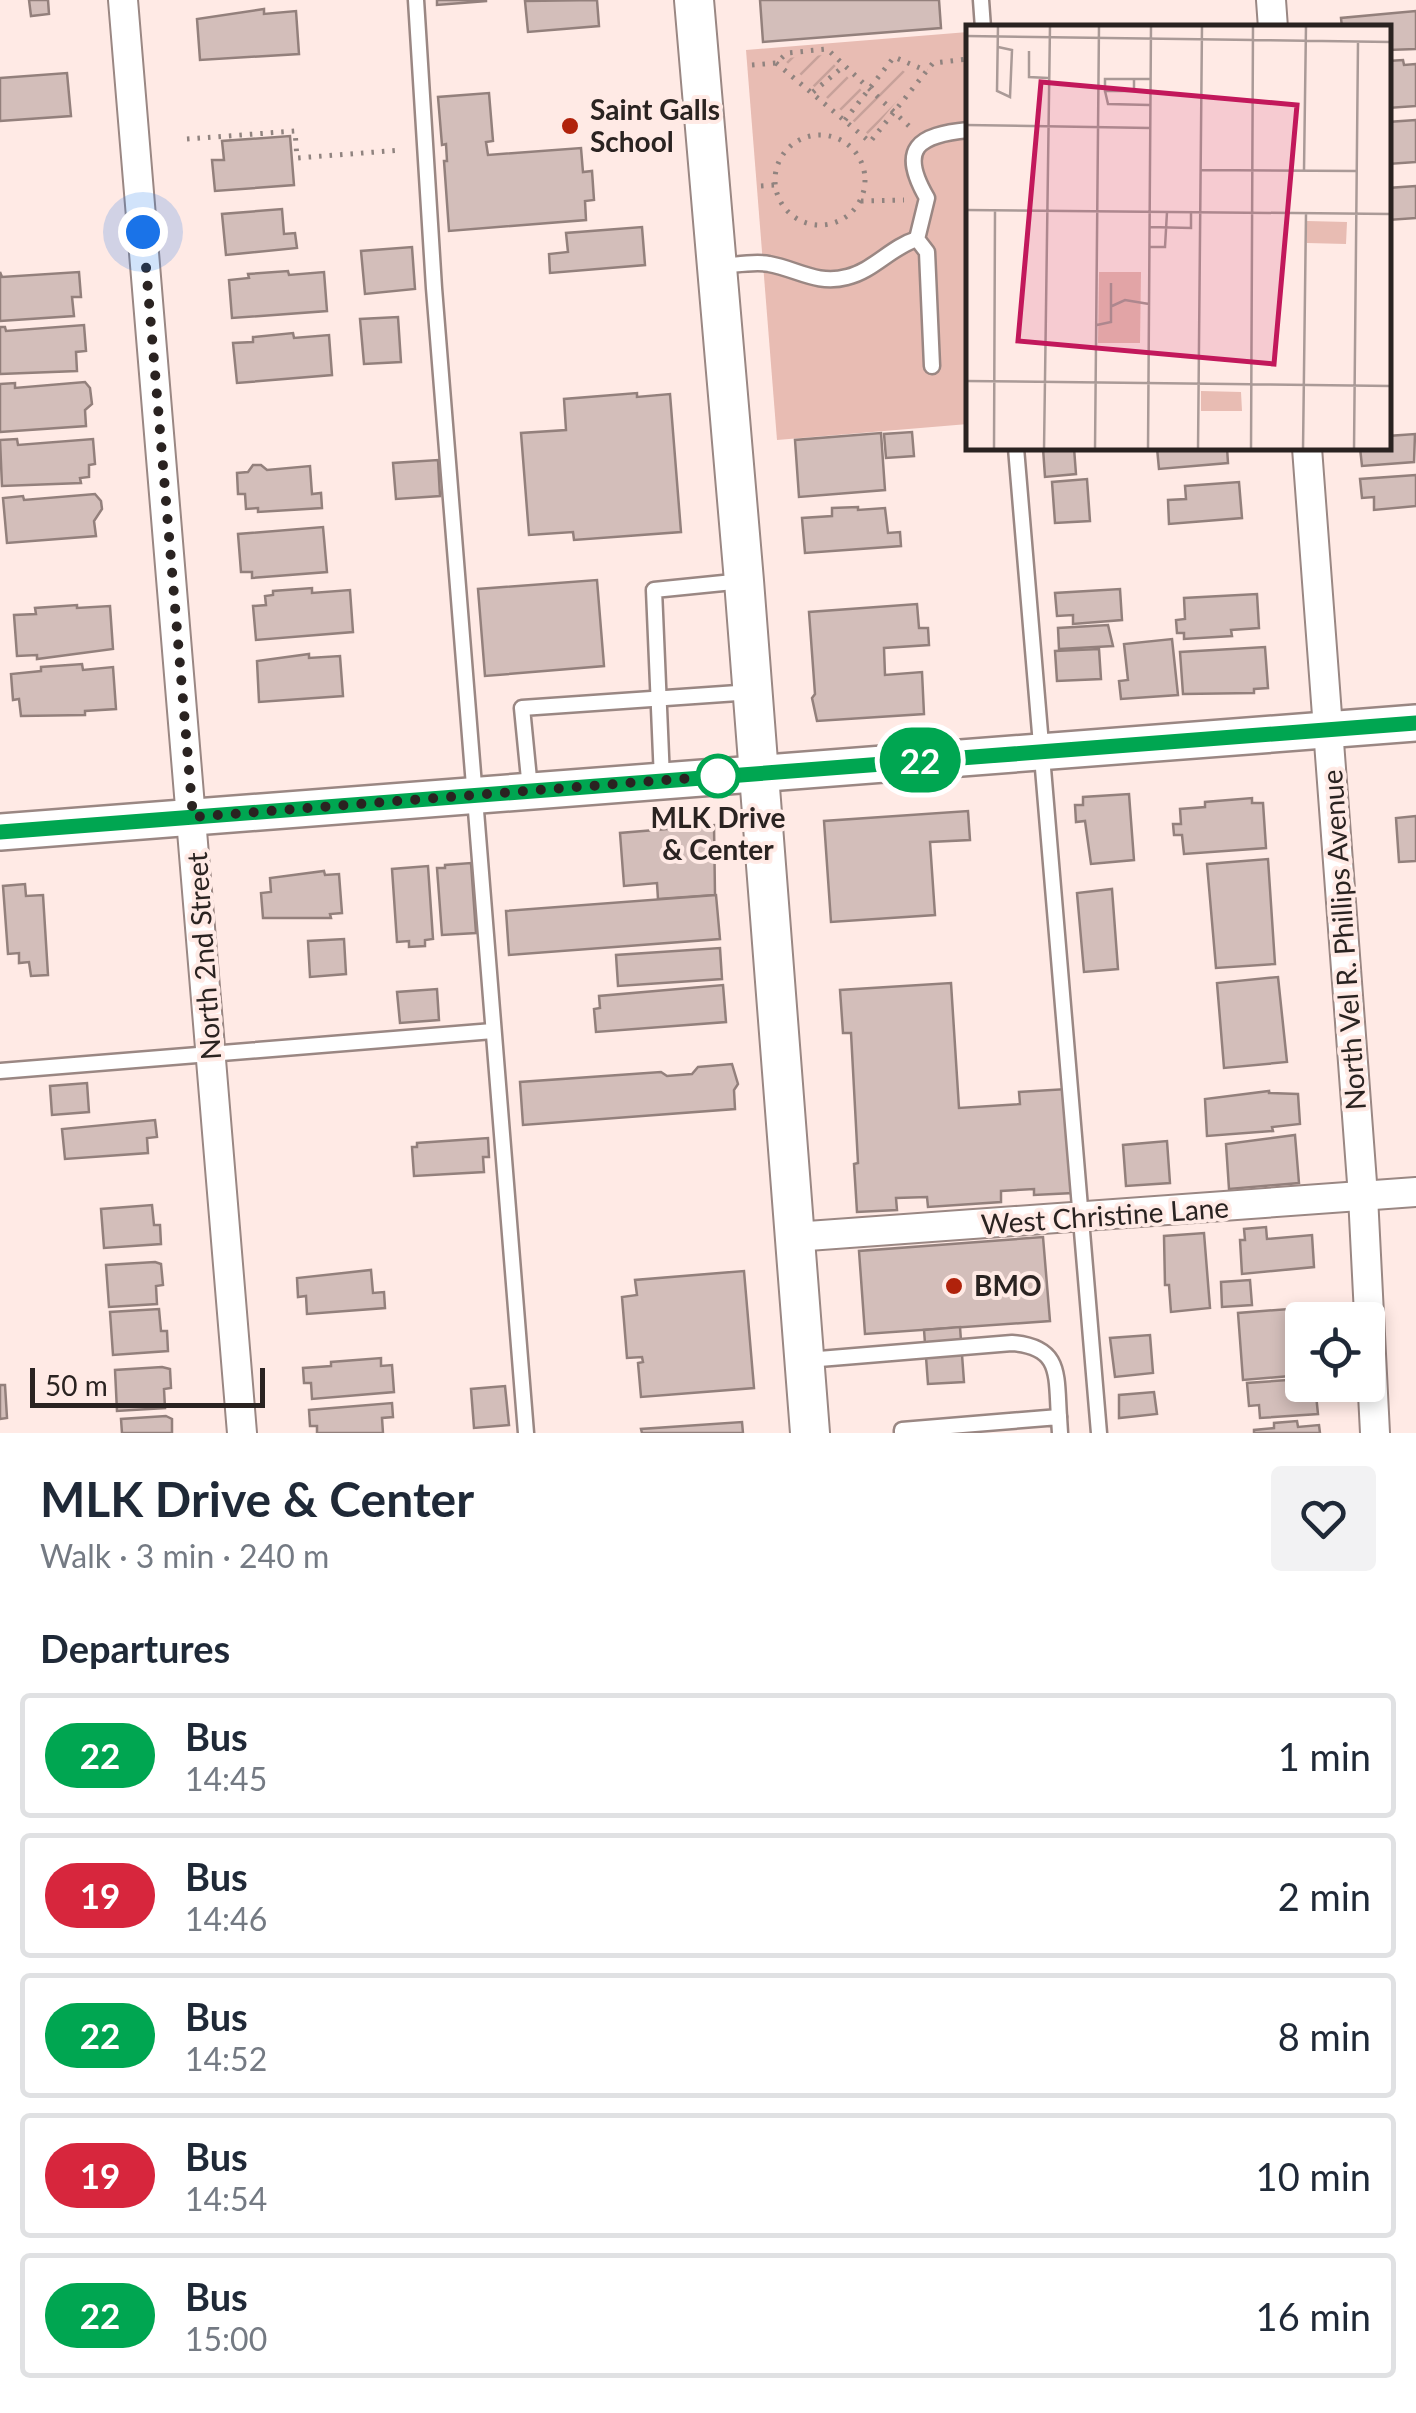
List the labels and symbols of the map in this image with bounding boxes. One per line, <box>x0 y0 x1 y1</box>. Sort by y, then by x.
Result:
inset map <box>966 25 1391 450</box>
place label: Saint Galls School <box>590 92 720 158</box>
marker: Saint Galls School <box>559 115 581 137</box>
your location <box>118 207 168 257</box>
line badge: 22 <box>875 728 965 792</box>
marker: MLK Drive & Center <box>697 755 739 797</box>
street label: North Vel R. Phillips Avenue <box>1314 769 1372 1112</box>
place label: MLK Drive & Center <box>651 800 785 866</box>
street label: North 2nd Street <box>179 851 227 1061</box>
street label: West Christine Lane <box>980 1189 1230 1241</box>
place label: BMO <box>974 1268 1042 1302</box>
marker: BMO <box>943 1275 965 1297</box>
scale bar <box>30 1363 265 1408</box>

